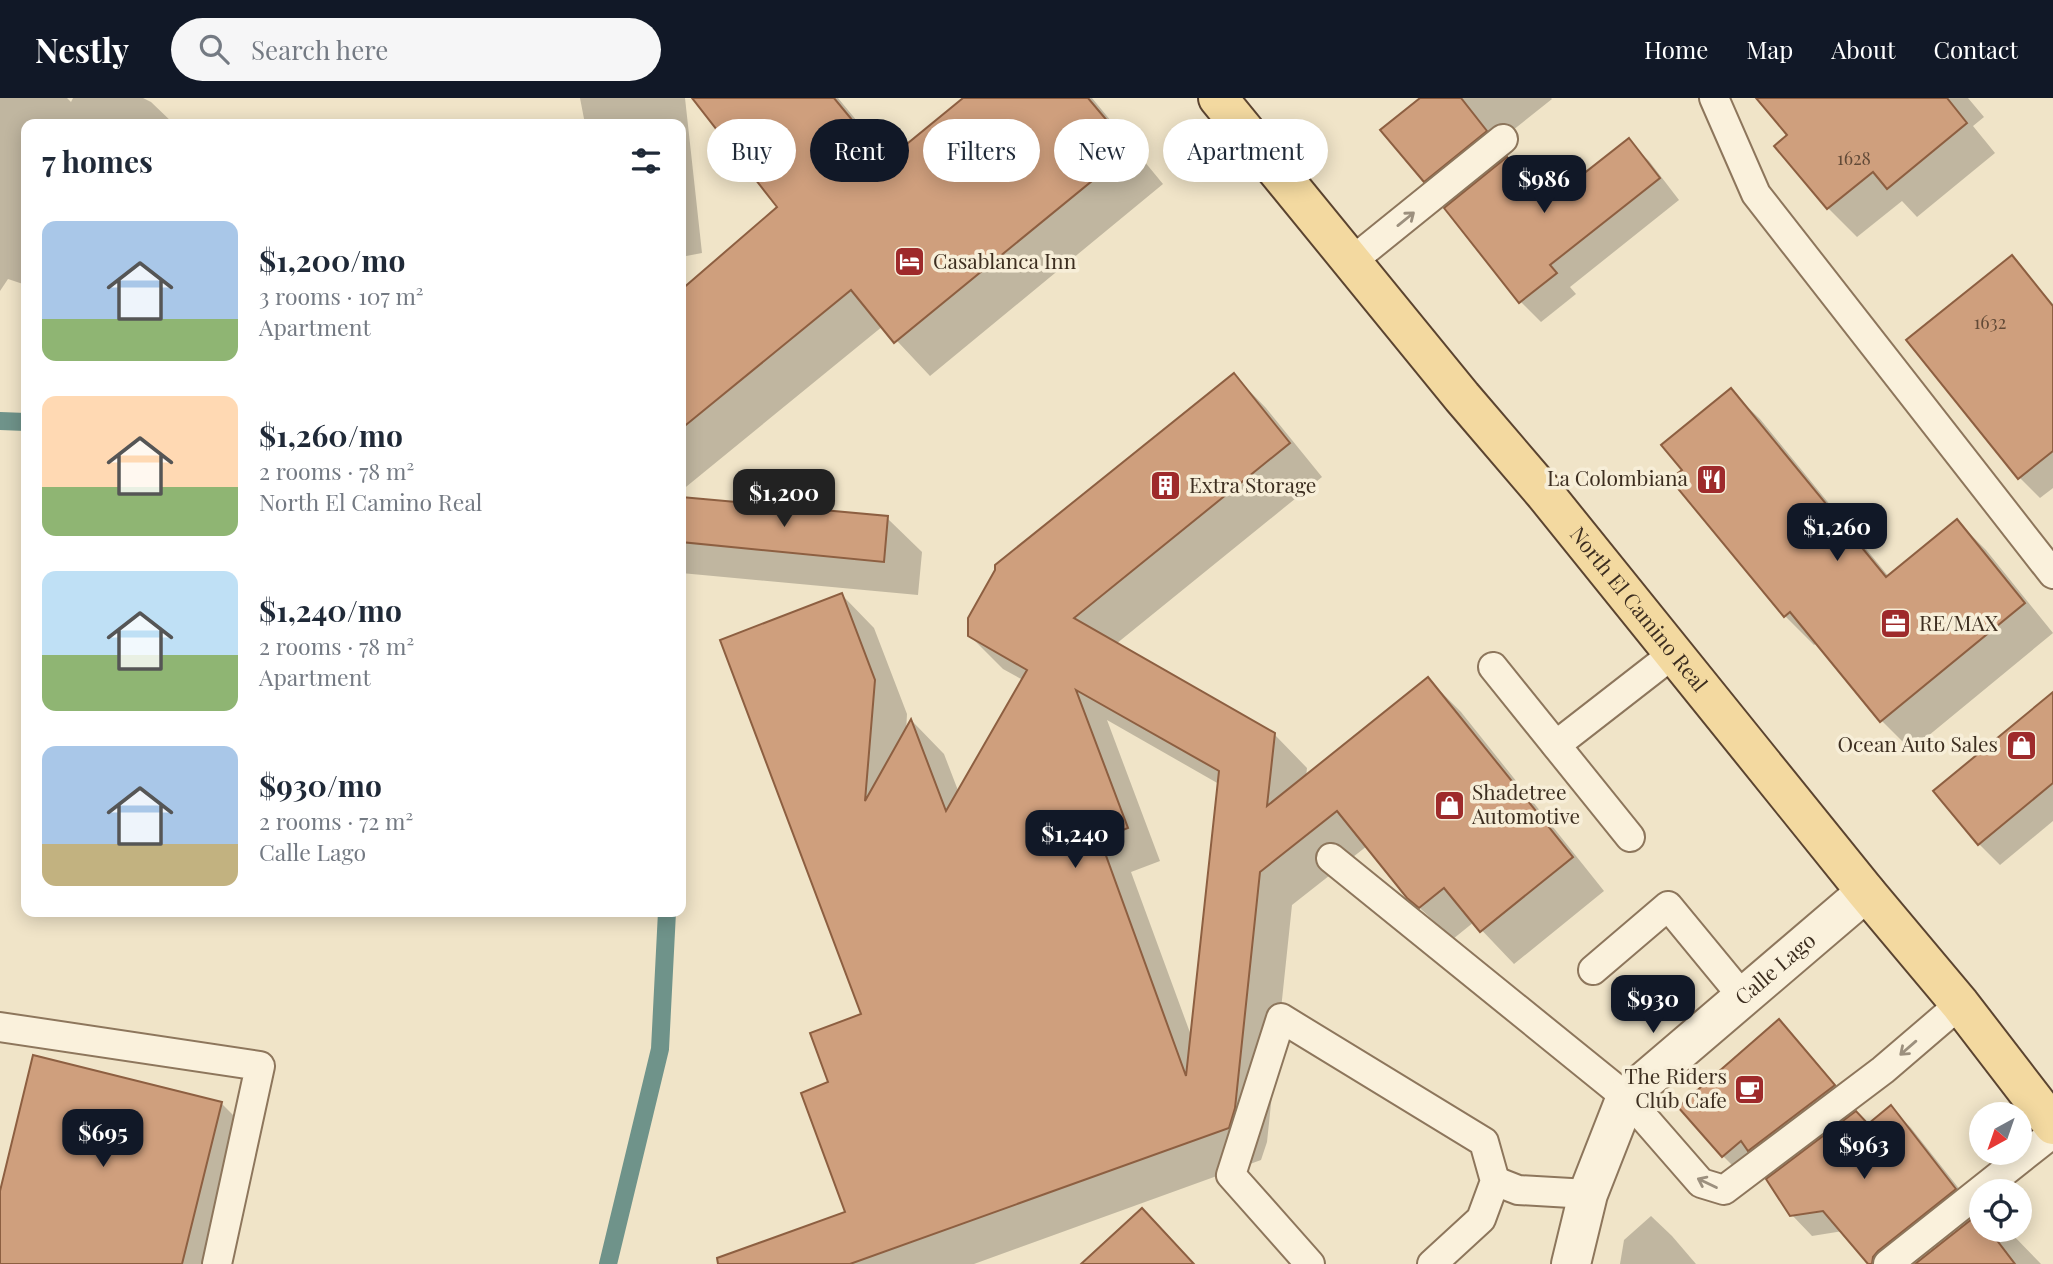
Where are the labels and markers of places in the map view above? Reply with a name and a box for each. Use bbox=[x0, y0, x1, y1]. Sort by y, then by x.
pin: $986 bbox=[1503, 156, 1585, 215]
hotel icon: Casablanca Inn bbox=[893, 245, 927, 279]
place label: Casablanca Inn bbox=[933, 246, 1077, 274]
restaurant icon: La Colombiana bbox=[1694, 462, 1728, 496]
place label: La Colombiana bbox=[1547, 463, 1689, 491]
building icon: Extra Storage bbox=[1149, 469, 1183, 503]
pin: $1,200 bbox=[727, 470, 841, 529]
place label: Extra Storage bbox=[1189, 470, 1317, 498]
pin: $1,260 bbox=[1780, 504, 1894, 563]
office icon: RE/MAX bbox=[1879, 607, 1913, 641]
place label: RE/MAX bbox=[1919, 608, 1999, 636]
shop icon: Ocean Auto Sales bbox=[2004, 728, 2038, 762]
place label: Ocean Auto Sales bbox=[1838, 729, 1998, 757]
place label: Shadetree Automotive bbox=[1471, 777, 1580, 829]
shop icon: Shadetree Automotive bbox=[1432, 788, 1466, 822]
pin: $1,240 bbox=[1018, 810, 1132, 870]
pin: $930 bbox=[1612, 976, 1694, 1035]
place label: The Riders Club Cafe bbox=[1625, 1061, 1727, 1113]
cafe icon: The Riders Club Cafe bbox=[1733, 1072, 1767, 1106]
pin: $695 bbox=[62, 1110, 144, 1169]
pin: $963 bbox=[1823, 1122, 1905, 1181]

